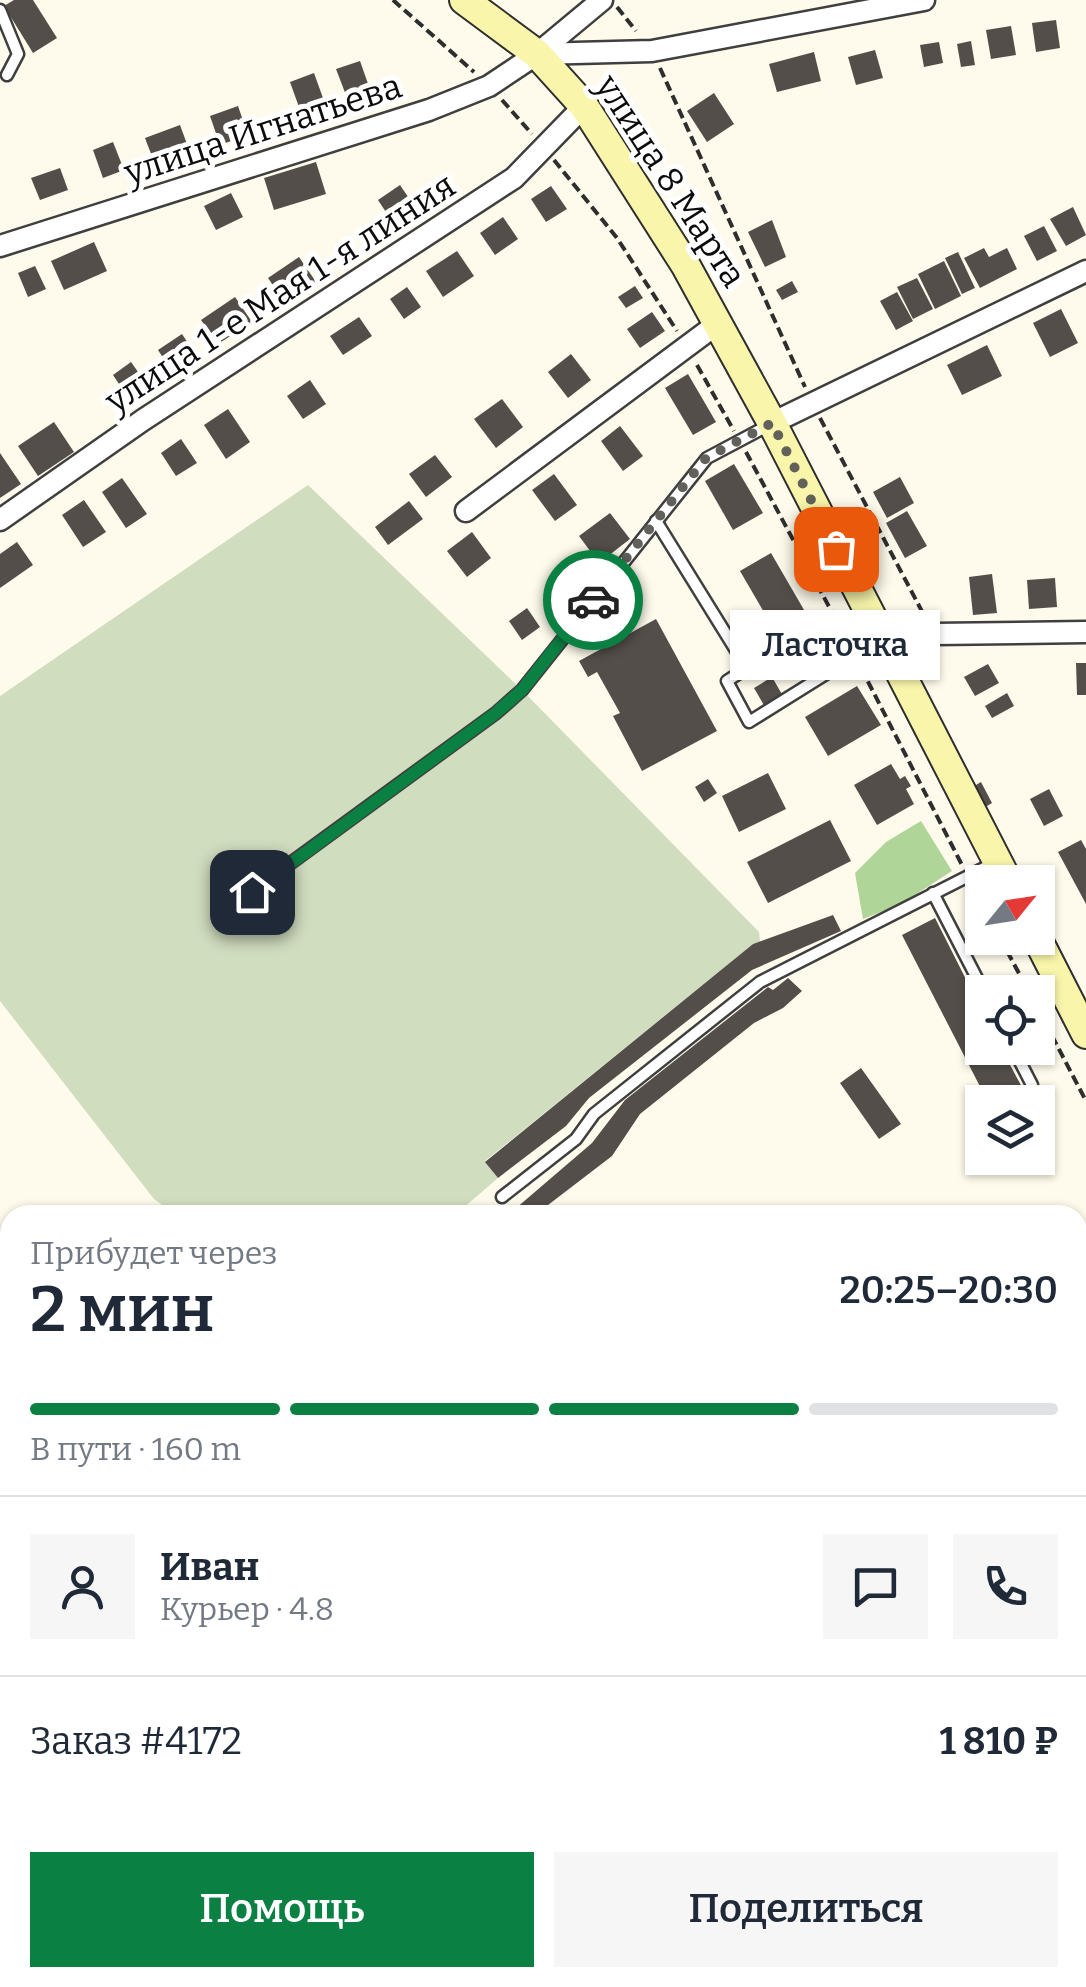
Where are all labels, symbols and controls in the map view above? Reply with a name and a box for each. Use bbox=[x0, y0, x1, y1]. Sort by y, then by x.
street label: улица Игнатьева bbox=[118, 64, 407, 194]
street label: улица 8 Марта bbox=[586, 66, 755, 295]
street label: улица 1-е Мая 1-я линия bbox=[96, 164, 463, 422]
pin bbox=[794, 507, 879, 592]
icon: bag bbox=[809, 522, 864, 577]
courier bbox=[543, 550, 643, 650]
icon: car bbox=[566, 573, 621, 628]
callout: Ласточка bbox=[731, 609, 941, 679]
text: Ласточка bbox=[762, 626, 908, 664]
pin bbox=[210, 850, 295, 935]
icon: home bbox=[225, 865, 280, 920]
north arrow bbox=[965, 865, 1055, 955]
map controls bbox=[965, 865, 1055, 1175]
button: locate bbox=[965, 975, 1055, 1065]
button: layers bbox=[965, 1085, 1055, 1175]
text: Прибудет через bbox=[30, 1234, 277, 1272]
text: 20:25–20:30 bbox=[840, 1267, 1058, 1313]
text: 2 мин bbox=[30, 1270, 214, 1348]
text: В пути · 160 m bbox=[30, 1430, 241, 1468]
button: person bbox=[30, 1534, 135, 1639]
button: chat bbox=[823, 1534, 928, 1639]
button: phone bbox=[953, 1534, 1058, 1639]
text: Иван bbox=[160, 1544, 259, 1590]
text: Курьер · 4.8 bbox=[160, 1590, 334, 1628]
text: Заказ #4172 bbox=[30, 1718, 242, 1764]
text: 1 810 ₽ bbox=[940, 1718, 1058, 1764]
button: Помощь bbox=[30, 1852, 534, 1967]
button: Поделиться bbox=[554, 1852, 1058, 1967]

